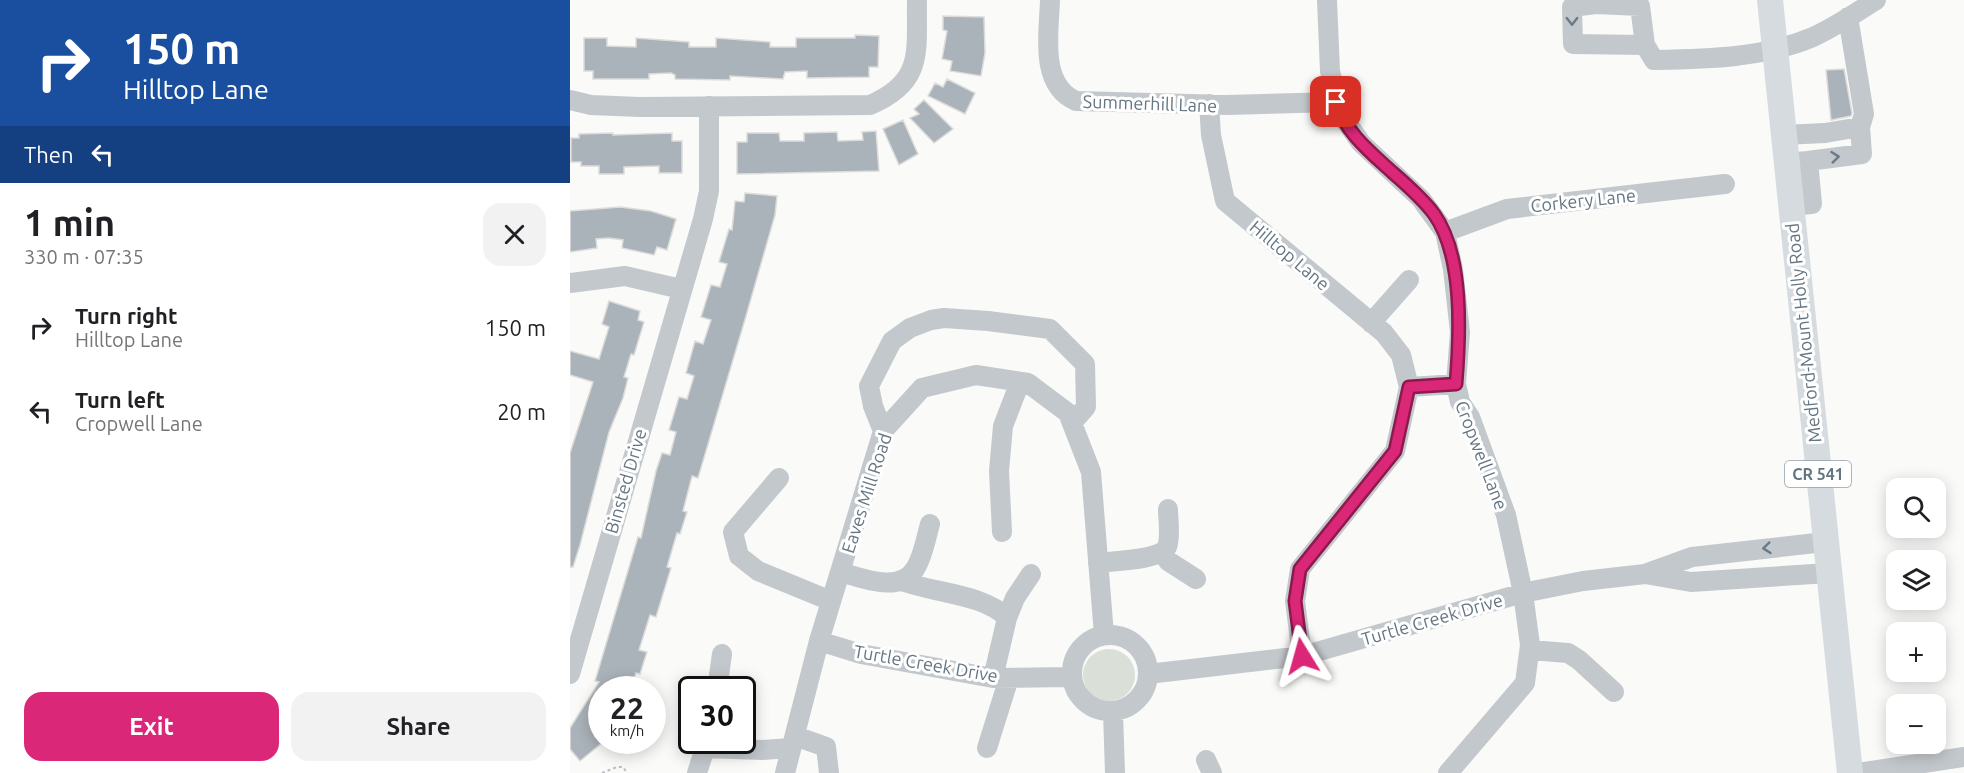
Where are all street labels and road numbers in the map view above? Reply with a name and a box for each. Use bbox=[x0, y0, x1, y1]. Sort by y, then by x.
street label: Summerhill Lane bbox=[1082, 91, 1218, 115]
street label: Corkery Lane bbox=[1529, 185, 1637, 215]
street label: Hilltop Lane bbox=[1246, 216, 1334, 294]
street label: Medford-Mount Holly Road bbox=[1782, 222, 1824, 444]
street label: Cropwell Lane bbox=[1452, 398, 1512, 512]
street label: Binsted Drive bbox=[600, 426, 650, 536]
street label: Eaves Mill Road bbox=[837, 430, 895, 556]
road number: CR 541 bbox=[1785, 461, 1851, 487]
street label: Turtle Creek Drive bbox=[1359, 589, 1505, 649]
street label: Turtle Creek Drive bbox=[852, 640, 1000, 686]

